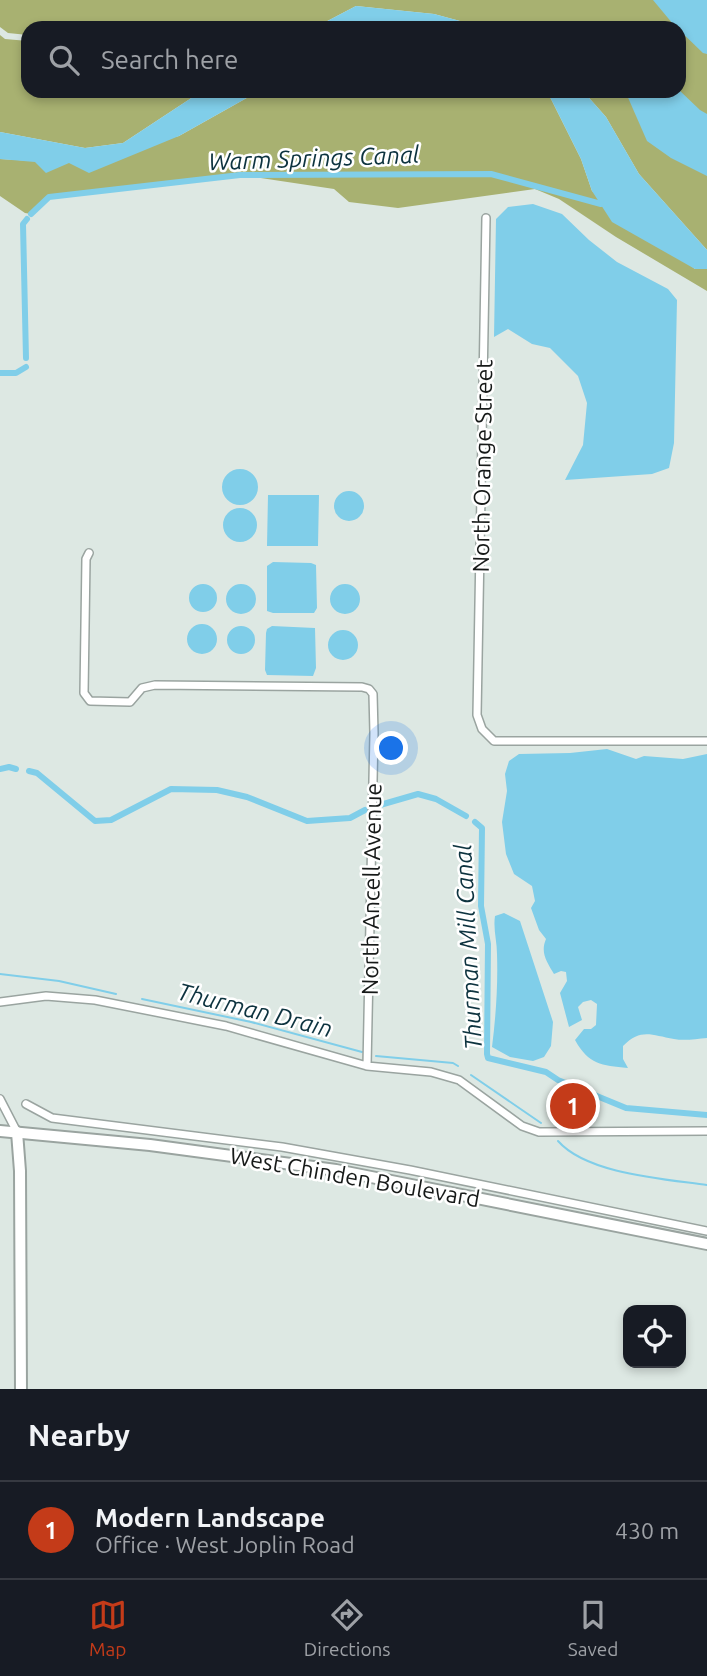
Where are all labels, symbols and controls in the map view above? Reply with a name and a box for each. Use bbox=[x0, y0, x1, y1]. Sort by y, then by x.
search box bbox=[21, 21, 686, 98]
icon: search bbox=[45, 41, 83, 79]
text: Search here bbox=[101, 45, 238, 74]
water label: Warm Springs Canal bbox=[208, 141, 420, 175]
street label: North Orange Street bbox=[468, 359, 496, 573]
your location bbox=[374, 731, 408, 765]
street label: North Ancell Avenue bbox=[357, 783, 385, 995]
water label: Thurman Mill Canal bbox=[449, 843, 487, 1051]
water label: Thurman Drain bbox=[175, 978, 335, 1042]
pin: 1 bbox=[550, 1080, 596, 1132]
street label: West Chinden Boulevard bbox=[228, 1143, 482, 1211]
map controls bbox=[623, 1305, 686, 1368]
button: locate bbox=[623, 1305, 686, 1368]
text: Nearby bbox=[28, 1418, 130, 1452]
text: Modern Landscape bbox=[95, 1503, 325, 1532]
text: 1 bbox=[45, 1518, 57, 1543]
text: 430 m bbox=[615, 1518, 679, 1543]
text: Office · West Joplin Road bbox=[95, 1532, 355, 1557]
tab: Map bbox=[89, 1596, 127, 1660]
tab: Directions bbox=[304, 1596, 391, 1660]
tab: Saved bbox=[568, 1596, 618, 1660]

